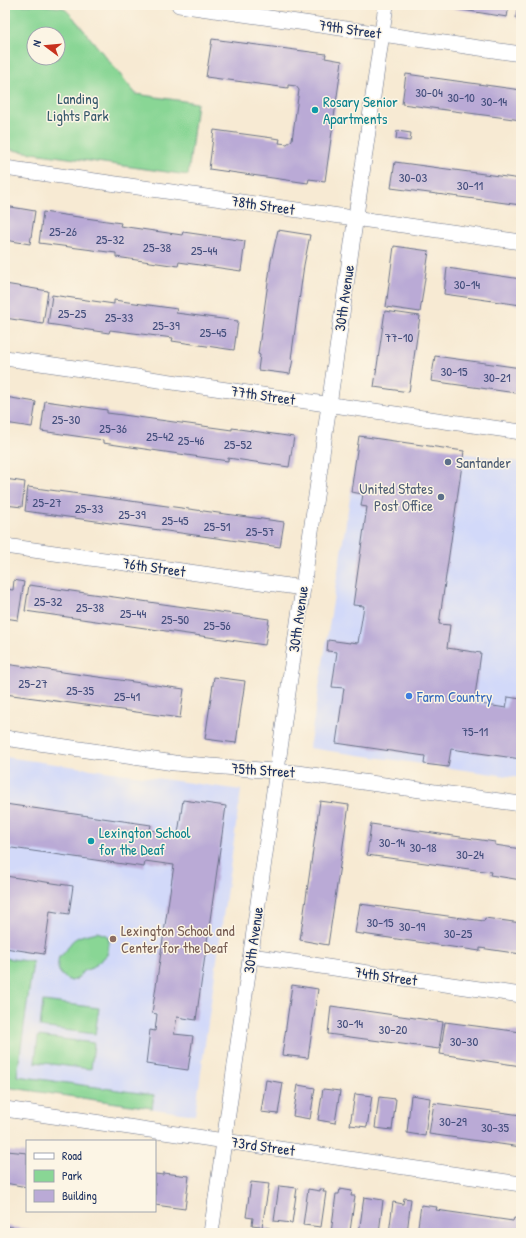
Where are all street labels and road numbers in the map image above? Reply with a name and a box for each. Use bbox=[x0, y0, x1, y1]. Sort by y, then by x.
street label: 79th Street bbox=[317, 14, 383, 44]
street label: 78th Street bbox=[230, 190, 297, 220]
street label: 30th Avenue bbox=[329, 264, 359, 332]
street label: 77th Street bbox=[230, 380, 297, 410]
street label: 76th Street bbox=[121, 552, 188, 582]
street label: 30th Avenue bbox=[283, 585, 313, 653]
street label: 75th Street bbox=[231, 757, 296, 783]
street label: 30th Avenue bbox=[238, 906, 268, 974]
street label: 74th Street bbox=[353, 961, 419, 991]
street label: 73rd Street bbox=[230, 1131, 297, 1161]

